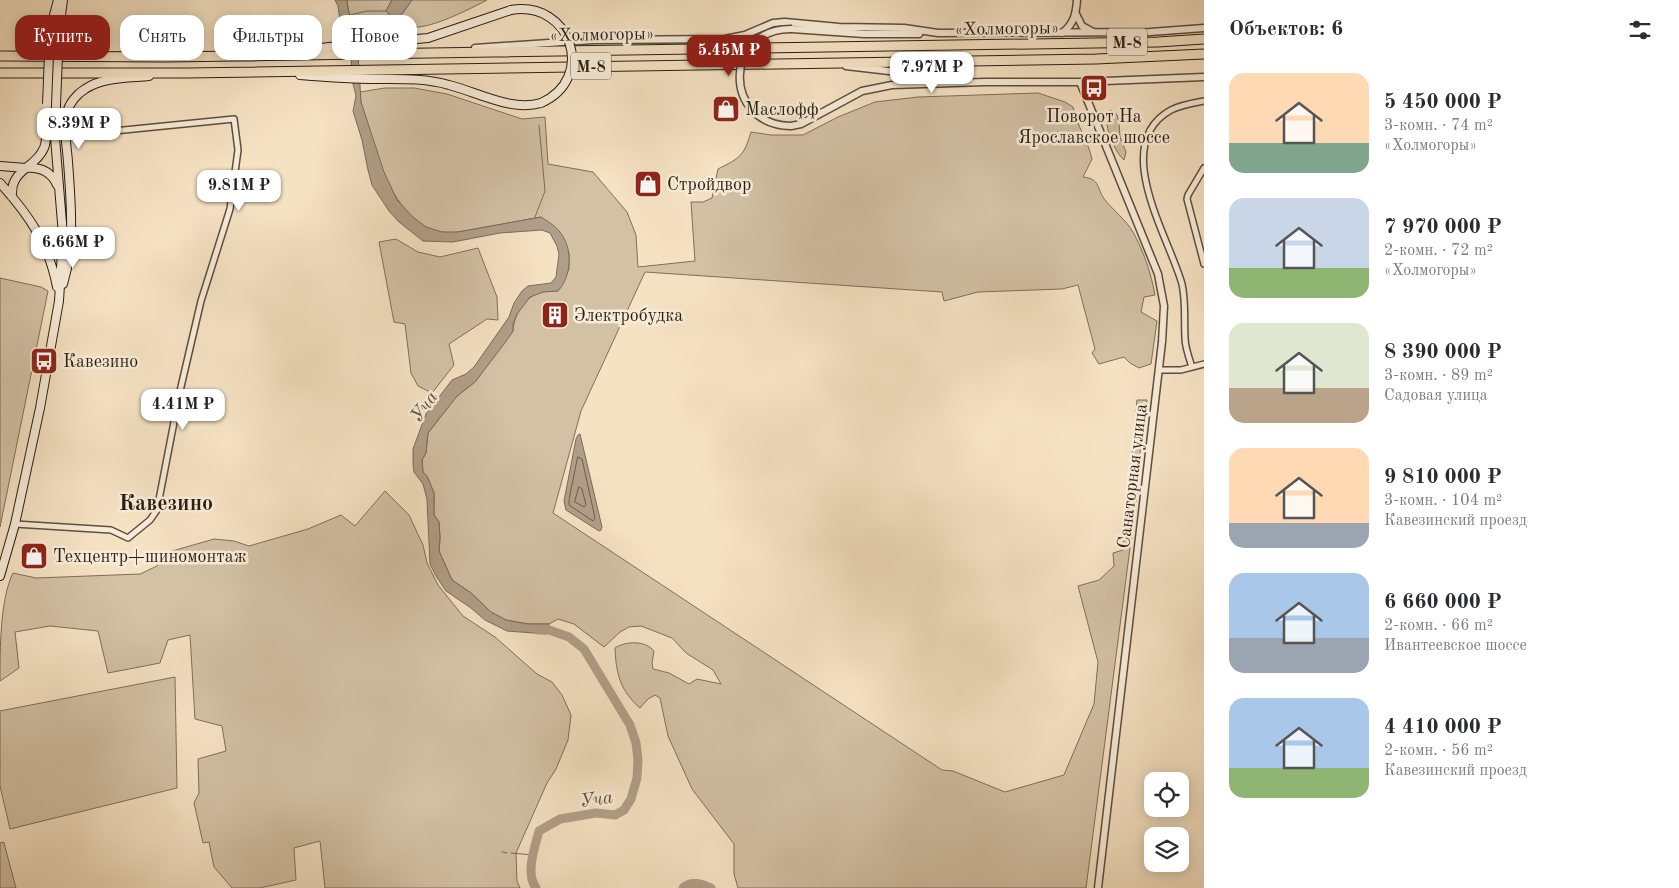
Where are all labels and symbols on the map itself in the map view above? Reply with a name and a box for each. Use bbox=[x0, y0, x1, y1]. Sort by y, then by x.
street label: «Холмогоры» bbox=[955, 19, 1059, 39]
street label: «Холмогоры» bbox=[550, 25, 654, 45]
road number: М-8 bbox=[1107, 28, 1147, 56]
pin: 5.45M ₽ bbox=[683, 34, 775, 77]
road number: М-8 bbox=[571, 52, 611, 80]
pin: 7.97M ₽ bbox=[886, 52, 978, 94]
bus stop icon: Поворот На Ярославское шоссе bbox=[1079, 73, 1109, 103]
shop icon: Маслофф bbox=[711, 94, 741, 124]
place label: Маслофф bbox=[745, 101, 819, 120]
pin: 8.39M ₽ bbox=[33, 108, 125, 150]
place label: Поворот На Ярославское шоссе bbox=[1018, 108, 1170, 147]
shop icon: Стройдвор bbox=[633, 169, 663, 199]
pin: 9.81M ₽ bbox=[193, 170, 285, 212]
place label: Стройдвор bbox=[667, 176, 751, 194]
pin: 6.66M ₽ bbox=[27, 226, 119, 269]
building icon: Электробудка bbox=[540, 300, 570, 330]
place label: Электробудка bbox=[574, 307, 683, 325]
bus stop icon: Кавезино bbox=[29, 346, 59, 376]
place label: Кавезино bbox=[63, 353, 138, 371]
pin: 4.41M ₽ bbox=[137, 388, 229, 431]
water label: Уча bbox=[407, 388, 443, 427]
street label: Санаторная улица bbox=[1115, 403, 1151, 550]
district label: Кавезино bbox=[119, 493, 213, 515]
shop icon: Техцентр+шиномонтаж bbox=[19, 541, 49, 571]
place label: Техцентр+шиномонтаж bbox=[53, 548, 247, 566]
water label: Уча bbox=[578, 789, 614, 812]

